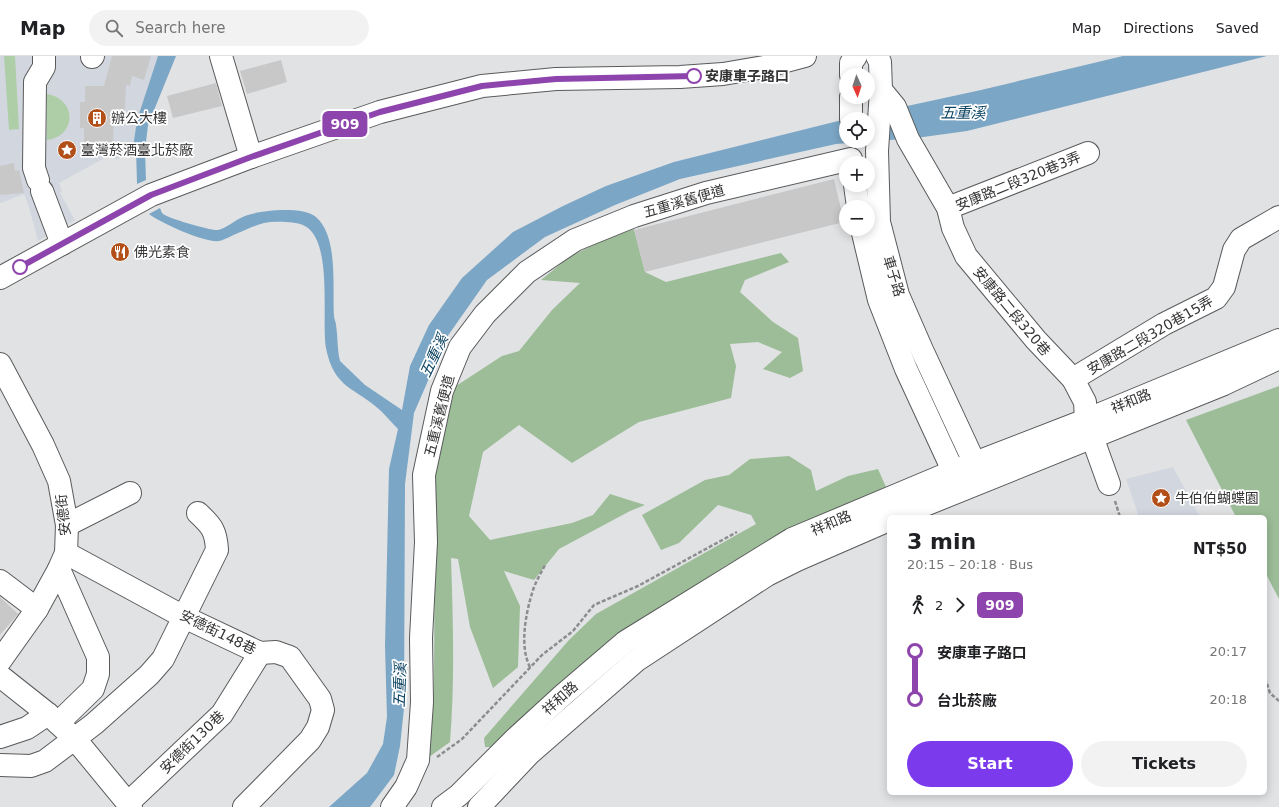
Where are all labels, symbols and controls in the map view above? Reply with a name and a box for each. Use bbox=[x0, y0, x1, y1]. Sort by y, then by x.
search box bbox=[89, 10, 369, 46]
text: Map bbox=[20, 17, 65, 39]
icon: search bbox=[103, 17, 125, 39]
text: Search here bbox=[135, 19, 225, 37]
text: Map bbox=[1072, 20, 1101, 36]
text: Directions bbox=[1123, 20, 1194, 36]
text: Saved bbox=[1216, 20, 1259, 36]
marker: 安康車子路口 bbox=[686, 68, 702, 84]
place label: 安康車子路口 bbox=[705, 68, 789, 84]
north arrow bbox=[839, 68, 875, 104]
map controls bbox=[839, 68, 875, 236]
water label: 五重溪 bbox=[940, 104, 987, 122]
building icon: 辦公大樓 bbox=[86, 107, 108, 129]
place label: 辦公大樓 bbox=[111, 110, 167, 126]
line badge: 909 bbox=[322, 111, 368, 137]
button: locate bbox=[839, 112, 875, 148]
text: 909 bbox=[330, 116, 360, 132]
place icon: 臺灣菸酒臺北菸廠 bbox=[56, 139, 78, 161]
place label: 臺灣菸酒臺北菸廠 bbox=[81, 142, 193, 158]
street label: 安康路二段320巷3弄 bbox=[953, 149, 1083, 213]
button: + bbox=[839, 156, 875, 192]
street label: 五重溪舊便道 bbox=[641, 182, 727, 220]
button: − bbox=[839, 200, 875, 236]
restaurant icon: 佛光素食 bbox=[109, 241, 131, 263]
place label: 佛光素食 bbox=[134, 244, 190, 260]
street label: 車子路 bbox=[880, 254, 908, 298]
unlabelled marker bbox=[12, 259, 28, 275]
street label: 安康路二段320巷 bbox=[970, 263, 1054, 359]
street label: 安康路二段320巷15弄 bbox=[1084, 292, 1216, 378]
water label: 五重溪 bbox=[416, 330, 453, 380]
street label: 五重溪舊便道 bbox=[421, 373, 457, 459]
street label: 祥和路 bbox=[1109, 386, 1153, 416]
place icon: 牛伯伯蝴蝶園 bbox=[1150, 487, 1172, 509]
place label: 牛伯伯蝴蝶園 bbox=[1175, 490, 1259, 506]
street label: 安德街 bbox=[53, 493, 73, 537]
street label: 祥和路 bbox=[809, 507, 853, 539]
text: 3 min bbox=[907, 529, 976, 554]
text: NT$50 bbox=[1193, 540, 1247, 558]
text: 20:15 – 20:18 · Bus bbox=[907, 557, 1033, 572]
icon: walk bbox=[907, 594, 929, 616]
icon: forward bbox=[949, 594, 971, 616]
text: 909 bbox=[985, 597, 1015, 613]
text: 2 bbox=[935, 598, 943, 613]
street label: 安德街148巷 bbox=[177, 607, 259, 657]
text: 安康車子路口 bbox=[937, 644, 1027, 662]
text: 20:17 bbox=[1210, 644, 1247, 659]
water label: 五重溪 bbox=[390, 660, 410, 708]
street label: 祥和路 bbox=[539, 678, 581, 718]
text: 台北菸廠 bbox=[937, 692, 997, 710]
text: 20:18 bbox=[1210, 692, 1247, 707]
street label: 安德街130巷 bbox=[157, 708, 227, 776]
button: Start bbox=[907, 741, 1073, 787]
button: Tickets bbox=[1081, 741, 1247, 787]

